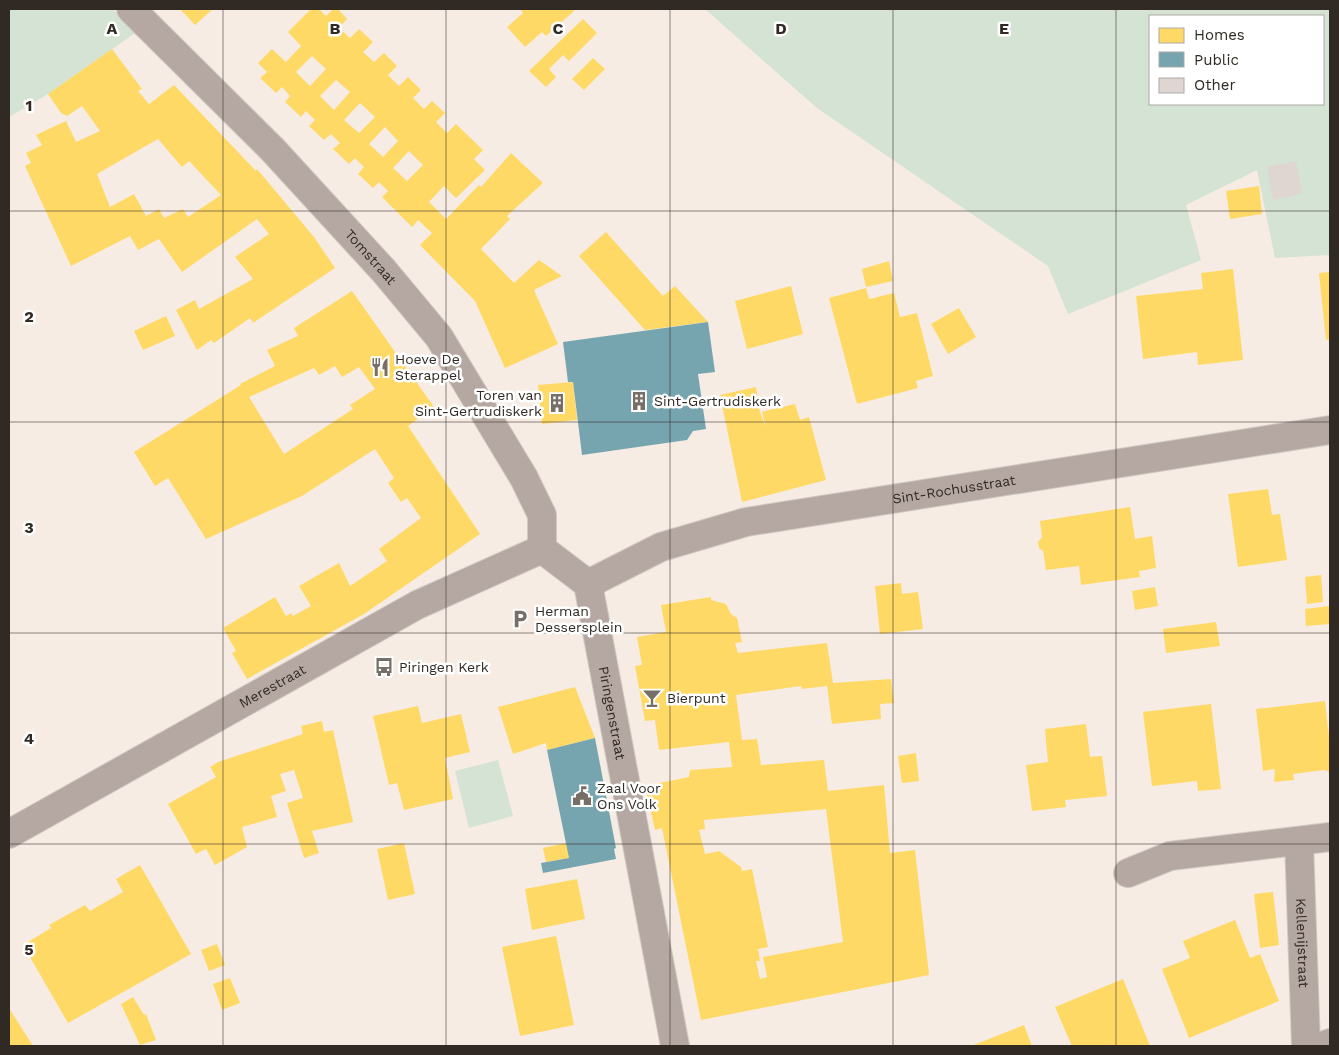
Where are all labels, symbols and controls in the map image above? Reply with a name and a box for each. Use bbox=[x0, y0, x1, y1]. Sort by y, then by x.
legend bbox=[1149, 15, 1324, 105]
text: A bbox=[107, 19, 118, 38]
text: B bbox=[330, 19, 341, 38]
text: C bbox=[553, 19, 564, 38]
text: D bbox=[775, 19, 787, 38]
text: E bbox=[999, 19, 1009, 38]
text: Homes bbox=[1194, 26, 1245, 44]
text: Public bbox=[1194, 51, 1239, 69]
text: Other bbox=[1194, 76, 1236, 94]
text: 1 bbox=[26, 96, 32, 115]
street label: Tomstraat bbox=[342, 226, 400, 288]
text: 2 bbox=[24, 307, 34, 326]
place label: Hoeve De Sterappel bbox=[395, 351, 462, 383]
restaurant icon: Hoeve De Sterappel bbox=[369, 356, 391, 378]
place label: Toren van Sint-Gertrudiskerk bbox=[415, 387, 542, 419]
building icon: Sint-Gertrudiskerk bbox=[628, 390, 650, 412]
building icon: Toren van Sint-Gertrudiskerk bbox=[546, 392, 568, 414]
place label: Sint-Gertrudiskerk bbox=[654, 393, 781, 409]
street label: Sint-Rochusstraat bbox=[891, 472, 1017, 507]
text: 3 bbox=[24, 518, 34, 537]
place label: Herman Dessersplein bbox=[535, 603, 622, 635]
parking icon: Herman Dessersplein bbox=[509, 608, 531, 630]
bus stop icon: Piringen Kerk bbox=[373, 656, 395, 678]
place label: Piringen Kerk bbox=[399, 659, 489, 675]
street label: Merestraat bbox=[236, 661, 309, 711]
street label: Piringenstraat bbox=[596, 665, 629, 761]
bar icon: Bierpunt bbox=[641, 687, 663, 709]
place label: Bierpunt bbox=[667, 690, 726, 706]
text: 4 bbox=[24, 729, 34, 748]
place label: Zaal Voor Ons Volk bbox=[597, 780, 661, 812]
public building icon: Zaal Voor Ons Volk bbox=[571, 785, 593, 807]
street label: Kellenijstraat bbox=[1293, 898, 1312, 988]
text: 5 bbox=[24, 940, 34, 959]

